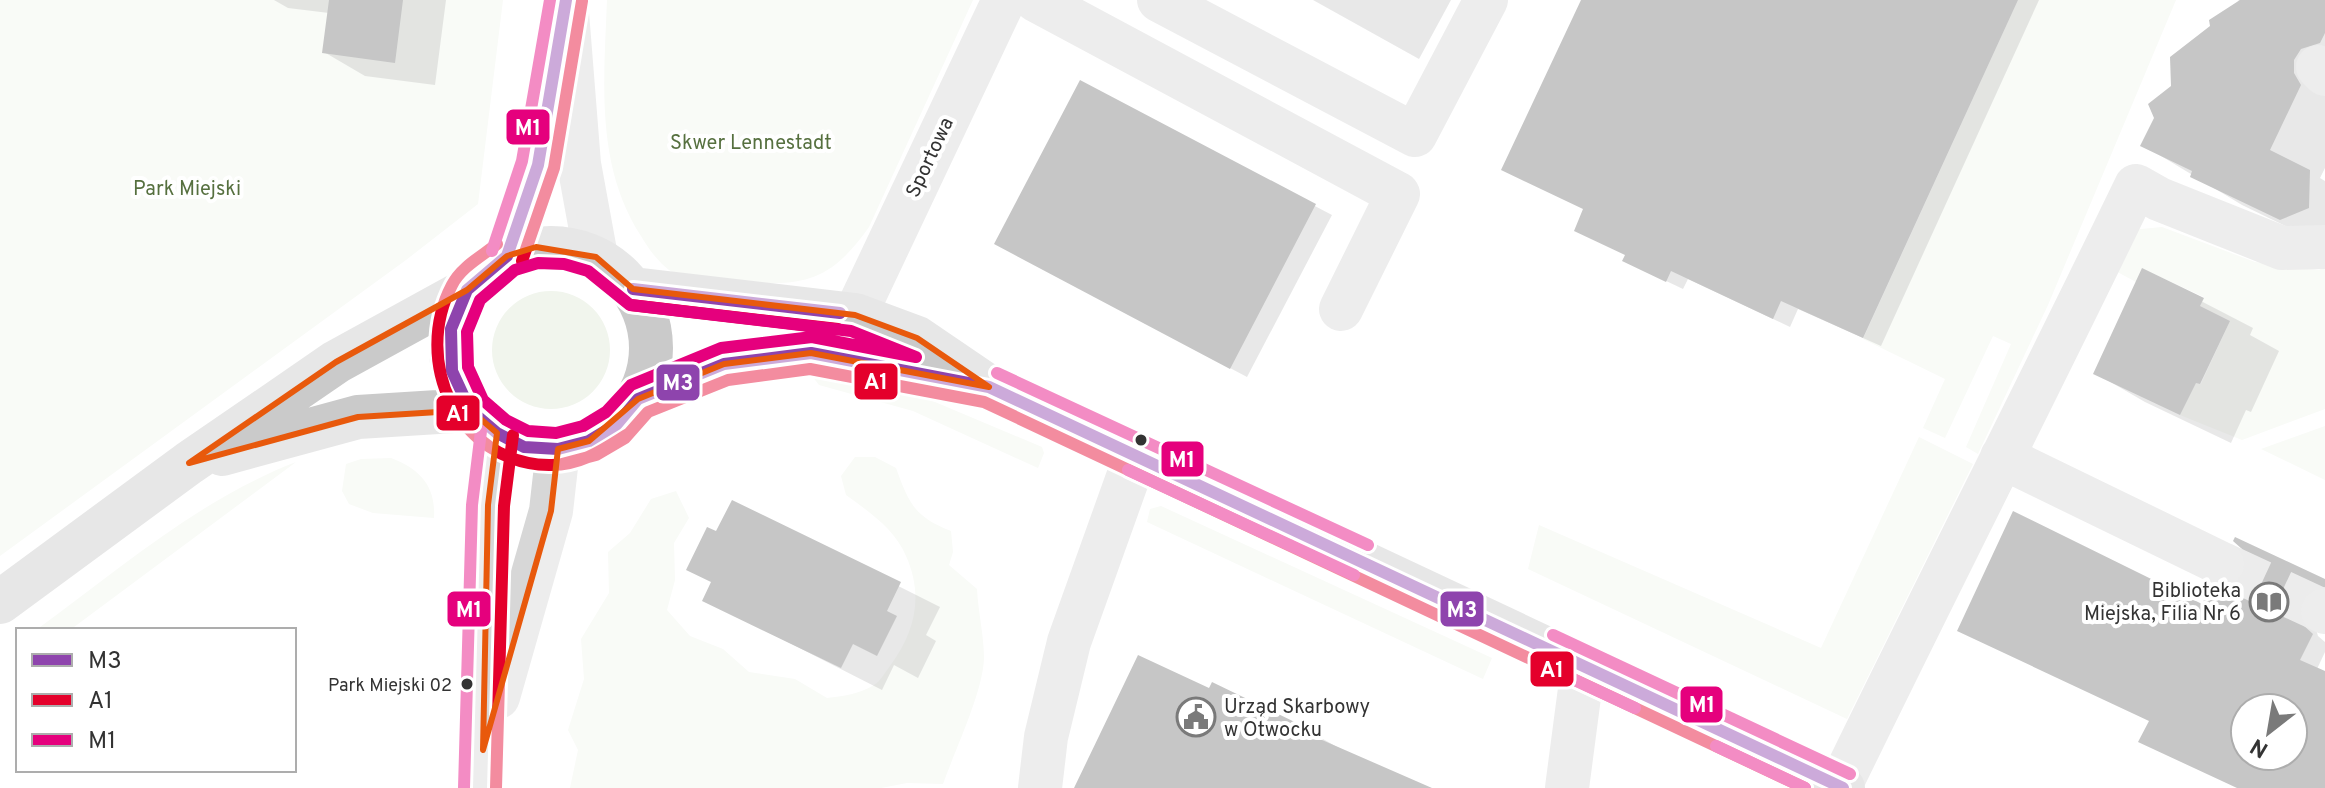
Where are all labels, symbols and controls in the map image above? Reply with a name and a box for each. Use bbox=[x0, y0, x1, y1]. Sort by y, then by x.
line badge: M1 bbox=[505, 108, 551, 146]
street label: Sportowa bbox=[901, 114, 961, 202]
text: M1 bbox=[515, 116, 541, 143]
park label: Skwer Lennestadt bbox=[670, 131, 832, 157]
park label: Park Miejski bbox=[133, 177, 241, 203]
line badge: A1 bbox=[853, 362, 899, 401]
line badge: M3 bbox=[655, 363, 701, 402]
text: A1 bbox=[864, 370, 888, 397]
text: M3 bbox=[663, 371, 694, 398]
line badge: A1 bbox=[435, 394, 481, 432]
text: A1 bbox=[446, 402, 470, 429]
unlabelled marker bbox=[1133, 432, 1149, 448]
line badge: M1 bbox=[1160, 440, 1205, 478]
text: M1 bbox=[1169, 448, 1195, 475]
place label: Biblioteka Miejska, Filia Nr 6 bbox=[2084, 579, 2241, 628]
library icon: Biblioteka Miejska, Filia Nr 6 bbox=[2248, 581, 2290, 623]
line badge: M1 bbox=[446, 590, 492, 628]
line badge: M3 bbox=[1439, 590, 1485, 628]
text: M1 bbox=[456, 598, 482, 625]
text: M3 bbox=[1447, 598, 1478, 625]
legend bbox=[16, 628, 296, 772]
text: M3 bbox=[88, 647, 122, 677]
line badge: A1 bbox=[1529, 650, 1575, 688]
text: A1 bbox=[1540, 658, 1564, 685]
place label: Park Miejski 02 bbox=[328, 675, 452, 698]
marker: Park Miejski 02 bbox=[459, 676, 475, 692]
line badge: M1 bbox=[1679, 685, 1724, 724]
text: A1 bbox=[88, 687, 113, 717]
north arrow bbox=[2229, 692, 2309, 772]
text: M1 bbox=[1689, 693, 1715, 720]
place label: Urząd Skarbowy w Otwocku bbox=[1224, 695, 1370, 744]
public building icon: Urząd Skarbowy w Otwocku bbox=[1175, 696, 1217, 738]
text: M1 bbox=[88, 727, 116, 757]
text: N bbox=[2246, 731, 2274, 763]

